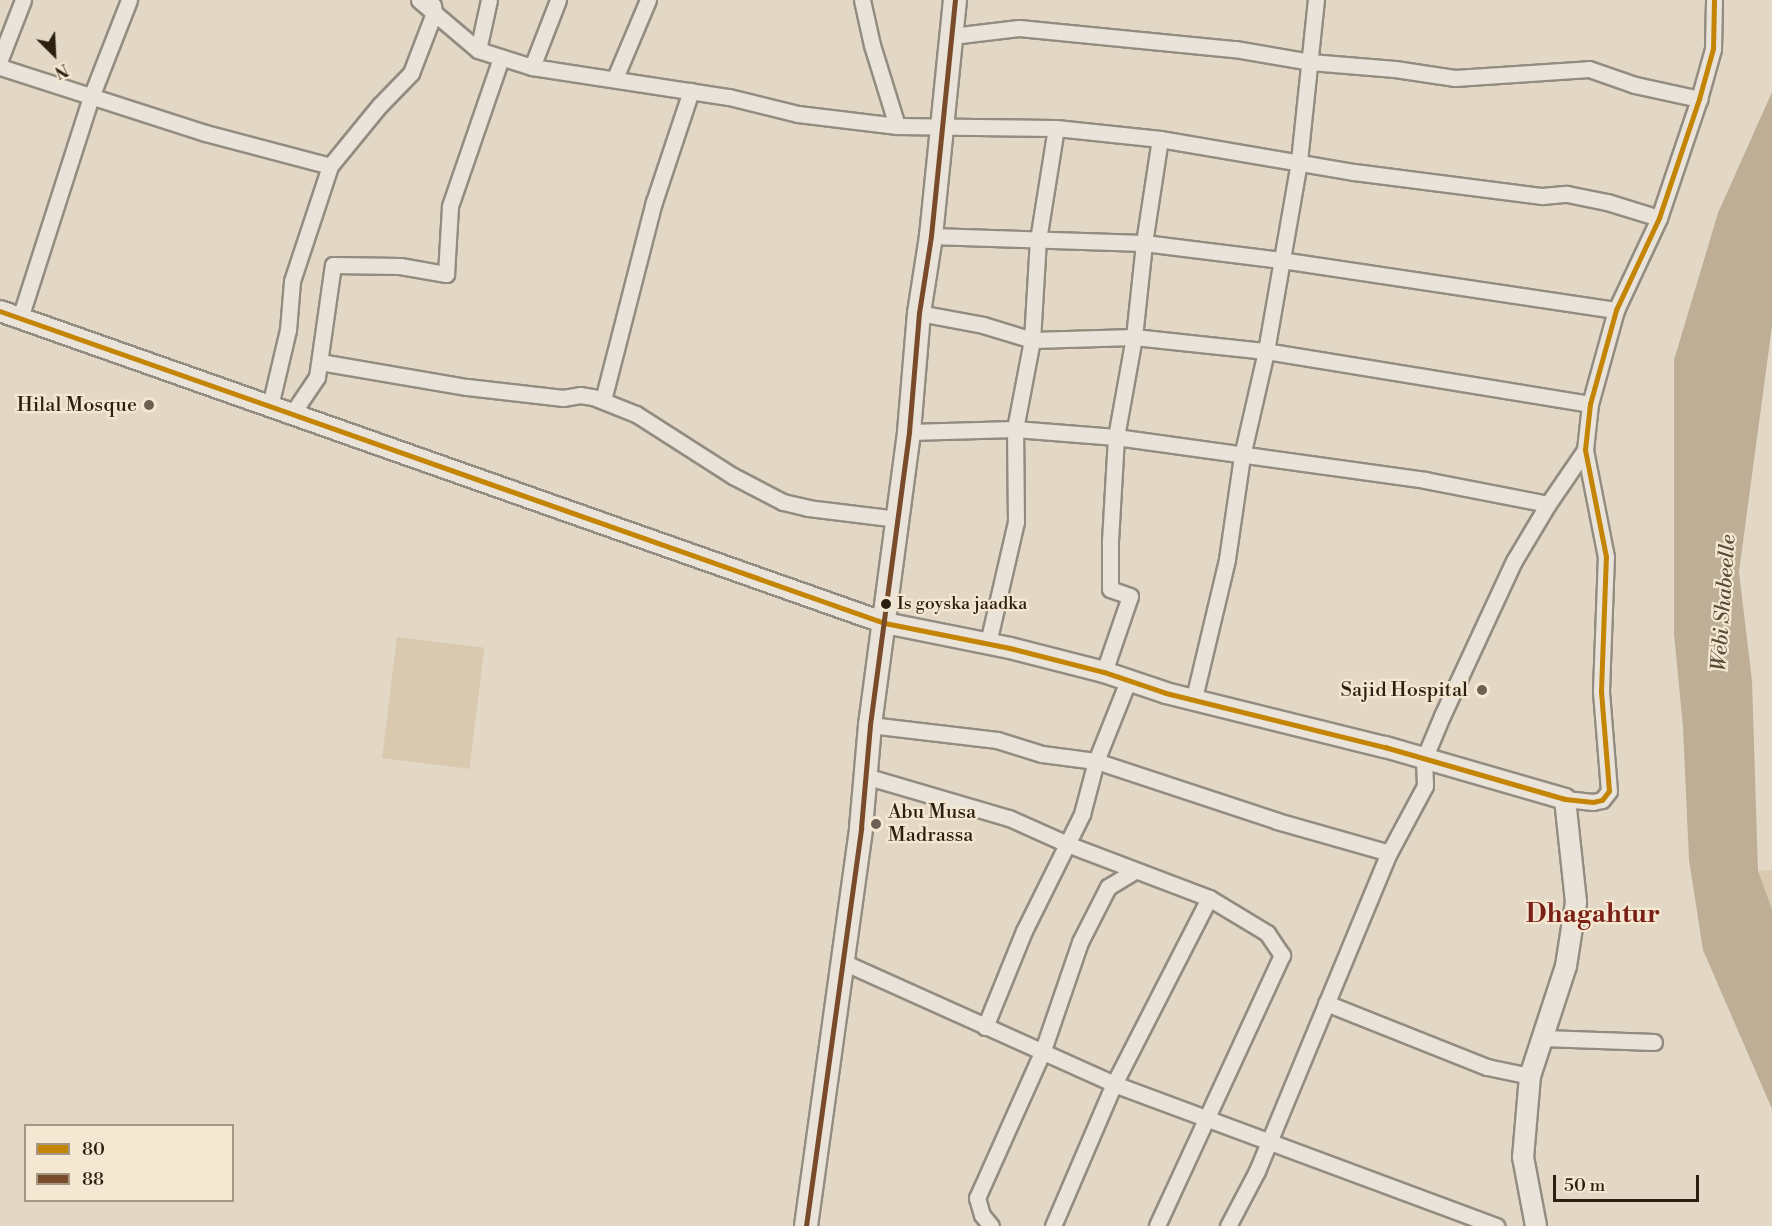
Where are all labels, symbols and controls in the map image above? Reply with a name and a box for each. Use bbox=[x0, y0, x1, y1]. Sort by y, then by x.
north arrow bbox=[24, 24, 84, 84]
text: N bbox=[51, 59, 71, 82]
place label: Hilal Mosque bbox=[17, 393, 137, 417]
marker: Hilal Mosque bbox=[142, 398, 156, 412]
water label: Webi Shabeelle bbox=[1707, 534, 1741, 672]
place label: Is goyska jaadka bbox=[897, 593, 1027, 615]
marker: Is goyska jaadka bbox=[880, 598, 892, 610]
place label: Sajid Hospital bbox=[1341, 678, 1468, 702]
marker: Sajid Hospital bbox=[1473, 681, 1491, 699]
place label: Abu Musa Madrassa bbox=[888, 801, 976, 848]
marker: Abu Musa Madrassa bbox=[869, 817, 883, 831]
district label: Dhagahtur bbox=[1526, 899, 1660, 931]
legend bbox=[24, 1124, 234, 1202]
text: 80 bbox=[82, 1138, 105, 1161]
scale bar bbox=[1556, 1163, 1702, 1201]
text: 88 bbox=[82, 1168, 104, 1191]
text: 50 m bbox=[1564, 1174, 1605, 1197]

